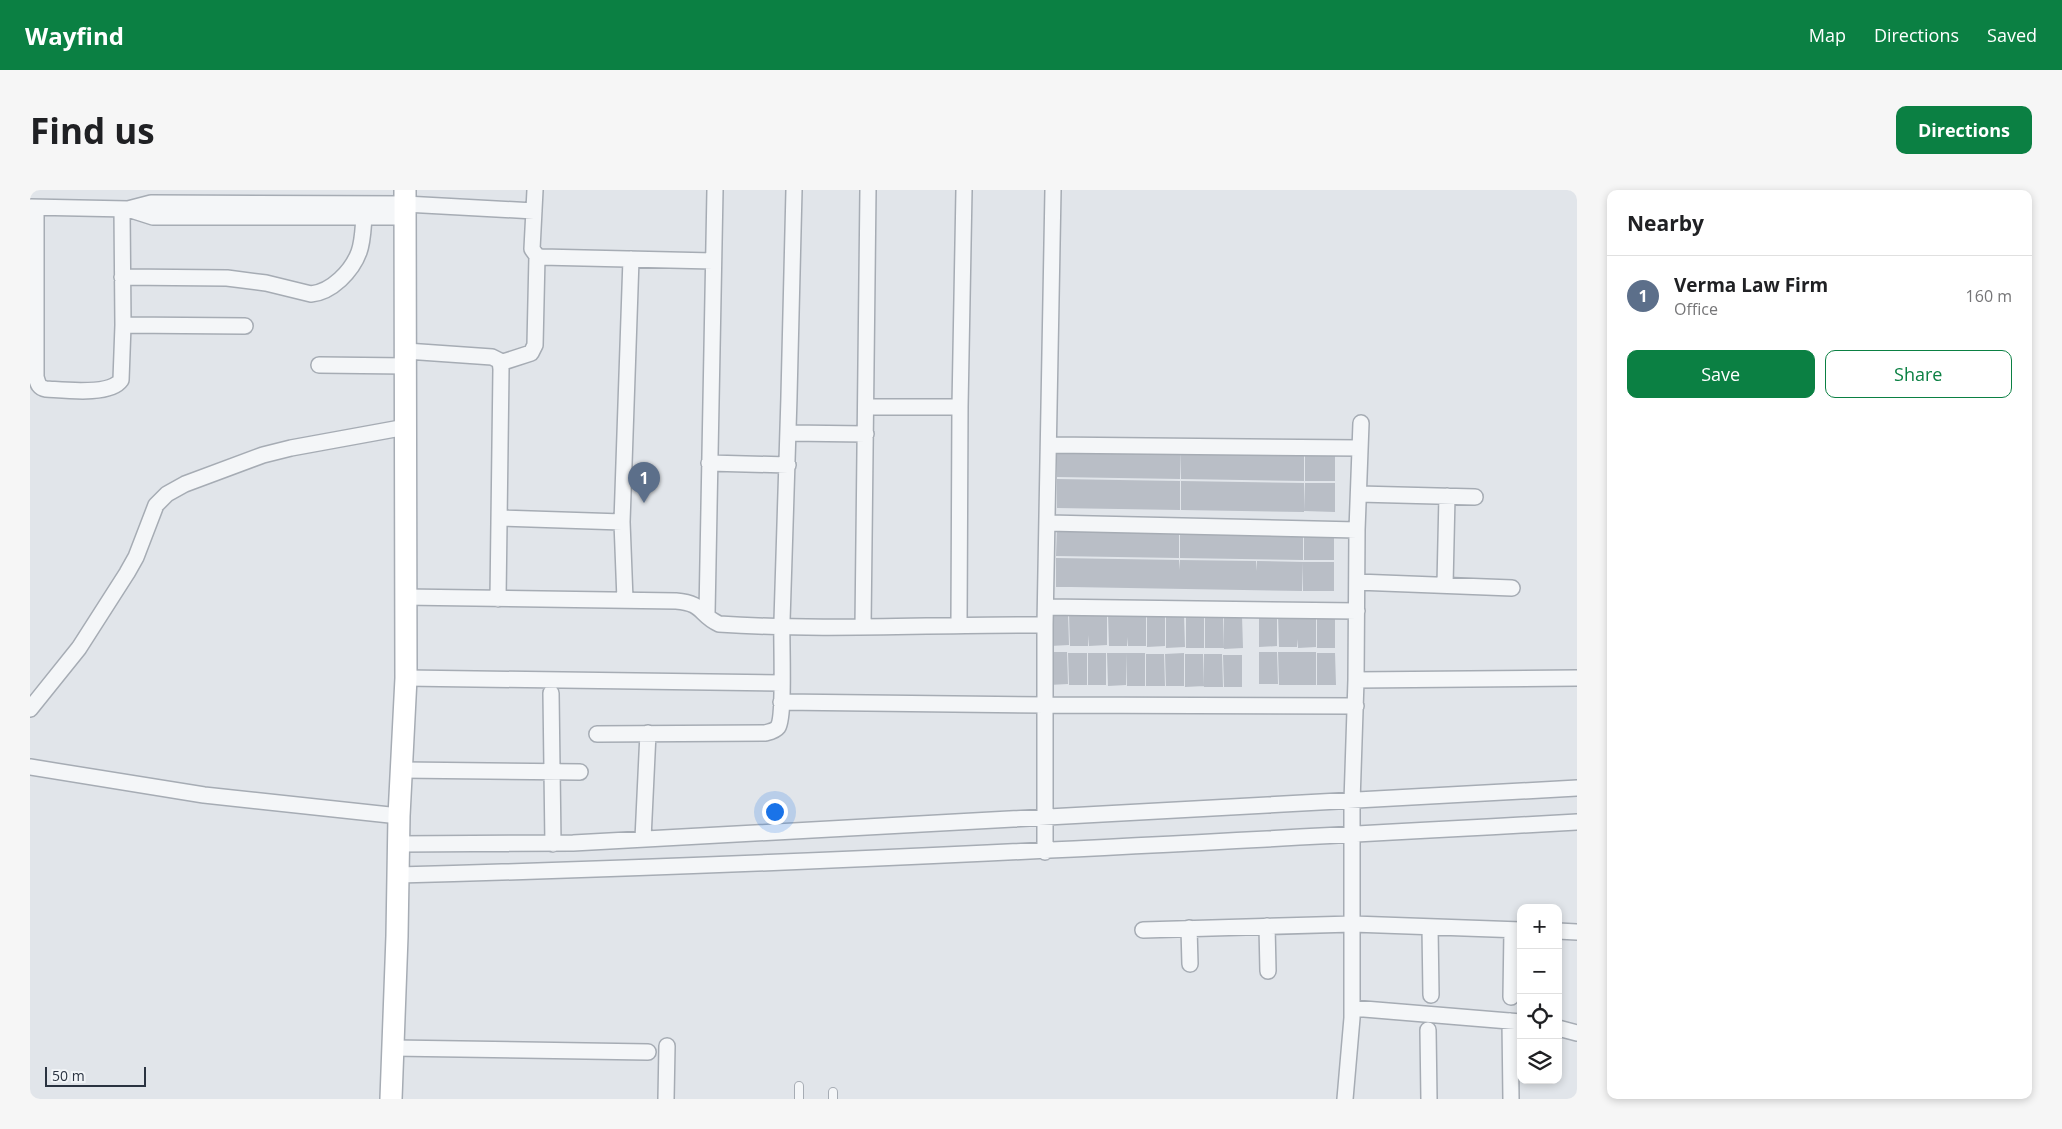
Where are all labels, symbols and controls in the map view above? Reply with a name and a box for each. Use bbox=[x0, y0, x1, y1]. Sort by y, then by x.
text: Wayfind bbox=[25, 19, 124, 52]
text: Map bbox=[1809, 23, 1846, 47]
text: Directions bbox=[1874, 23, 1959, 47]
text: Saved bbox=[1987, 23, 2037, 47]
button: Directions bbox=[1896, 106, 2032, 154]
text: Find us bbox=[30, 107, 155, 154]
text: Nearby bbox=[1627, 209, 1704, 237]
text: Verma Law Firm bbox=[1674, 272, 1828, 298]
text: 1 bbox=[1638, 285, 1648, 307]
text: 160 m bbox=[1966, 285, 2012, 307]
text: Office bbox=[1674, 298, 1718, 320]
button: Save bbox=[1627, 350, 1815, 398]
button: Share bbox=[1825, 350, 2012, 398]
pin: 1 bbox=[628, 462, 660, 503]
your location bbox=[762, 799, 788, 825]
map controls bbox=[1517, 904, 1562, 1084]
button: + bbox=[1517, 904, 1562, 949]
button: − bbox=[1517, 949, 1562, 994]
button: locate bbox=[1517, 994, 1562, 1039]
button: layers bbox=[1517, 1039, 1562, 1084]
scale bar bbox=[45, 1064, 146, 1087]
text: 50 m bbox=[52, 1066, 85, 1085]

